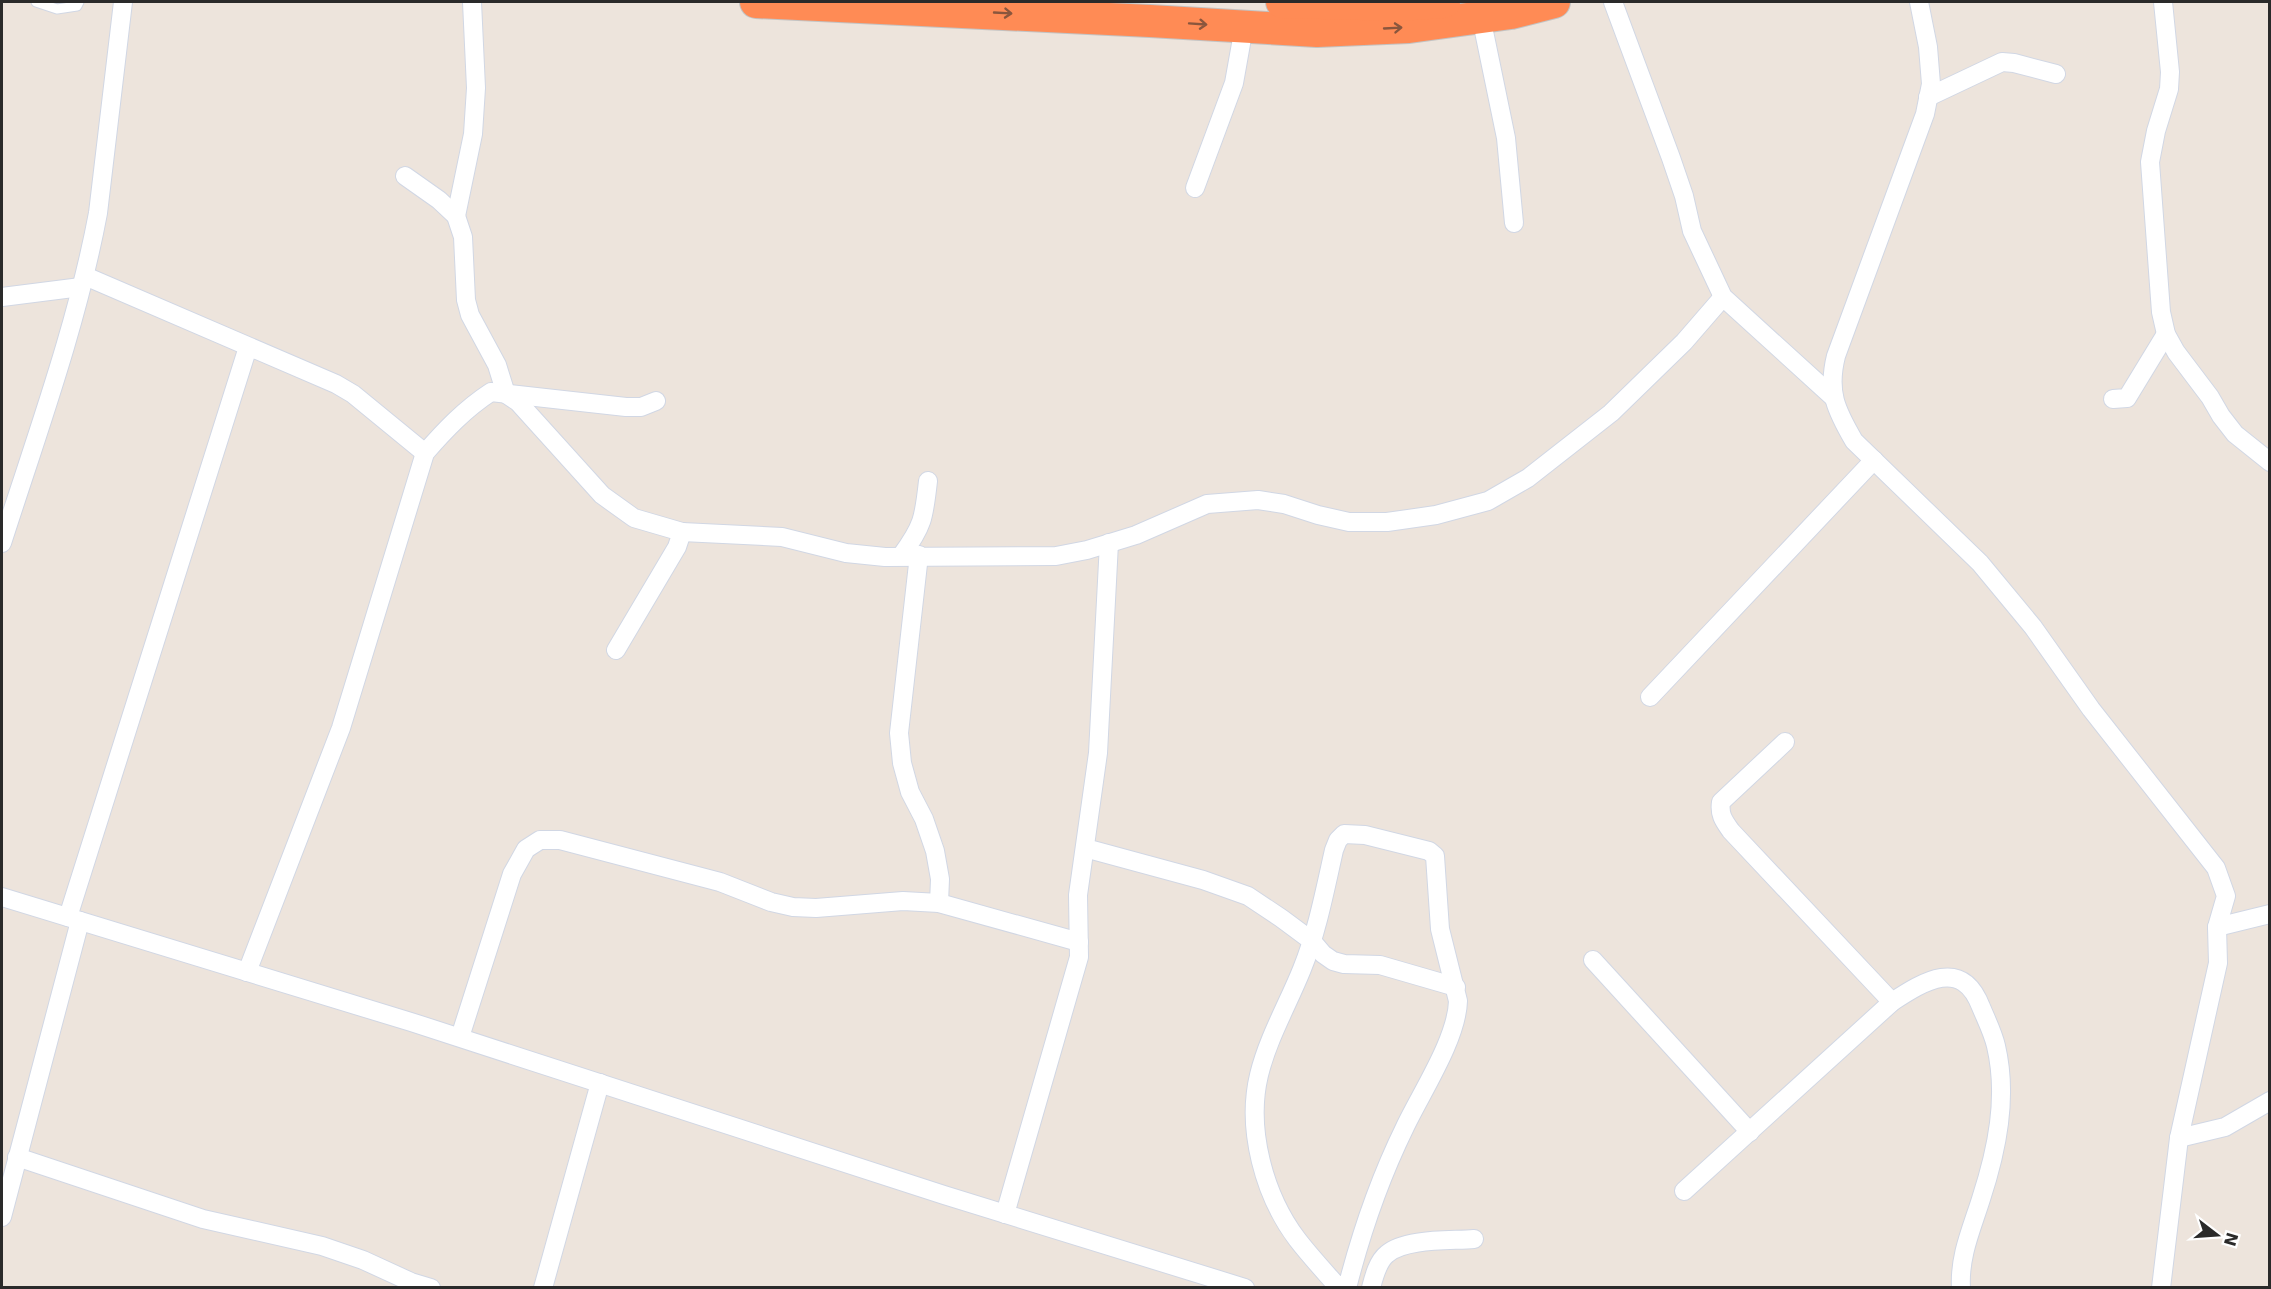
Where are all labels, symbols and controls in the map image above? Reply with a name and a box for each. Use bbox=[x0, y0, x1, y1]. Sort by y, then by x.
one-way arrow bbox=[993, 8, 1013, 19]
one-way arrow bbox=[1187, 18, 1207, 29]
one-way arrow bbox=[1382, 22, 1402, 33]
north arrow bbox=[2187, 1205, 2247, 1265]
text: N bbox=[2220, 1230, 2242, 1248]

